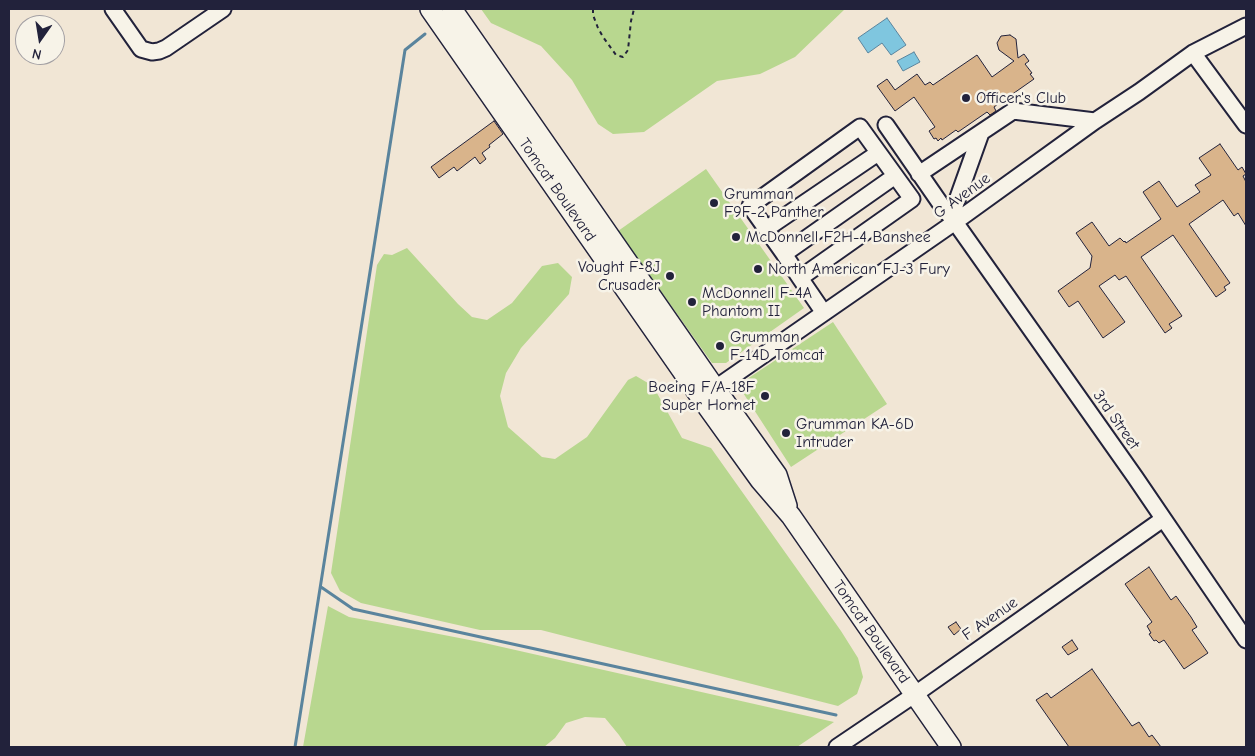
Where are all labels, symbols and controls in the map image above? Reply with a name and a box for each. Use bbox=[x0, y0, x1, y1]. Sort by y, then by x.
north arrow bbox=[15, 15, 65, 65]
text: N bbox=[30, 45, 43, 63]
place label: Officer's Club bbox=[976, 88, 1066, 108]
marker: Officer's Club bbox=[960, 92, 972, 104]
street label: Tomcat Boulevard bbox=[514, 135, 600, 245]
street label: G Avenue bbox=[930, 169, 994, 223]
place label: Grumman F9F-2 Panther bbox=[724, 184, 824, 222]
marker: Grumman F9F-2 Panther bbox=[708, 197, 720, 209]
place label: McDonnell F2H-4 Banshee bbox=[746, 227, 931, 247]
marker: McDonnell F2H-4 Banshee bbox=[730, 231, 742, 243]
place label: Vought F-8J Crusader bbox=[578, 257, 660, 295]
place label: North American FJ-3 Fury bbox=[768, 259, 950, 279]
marker: North American FJ-3 Fury bbox=[752, 263, 764, 275]
marker: Vought F-8J Crusader bbox=[664, 270, 676, 282]
place label: McDonnell F-4A Phantom II bbox=[702, 283, 812, 321]
marker: McDonnell F-4A Phantom II bbox=[686, 296, 698, 308]
place label: Grumman F-14D Tomcat bbox=[730, 327, 824, 365]
marker: Grumman F-14D Tomcat bbox=[714, 340, 726, 352]
place label: Boeing F/A-18F Super Hornet bbox=[648, 377, 755, 415]
street label: 3rd Street bbox=[1089, 387, 1143, 453]
marker: Boeing F/A-18F Super Hornet bbox=[759, 390, 771, 402]
place label: Grumman KA-6D Intruder bbox=[796, 414, 914, 452]
marker: Grumman KA-6D Intruder bbox=[780, 427, 792, 439]
street label: Tomcat Boulevard bbox=[828, 577, 914, 687]
street label: F Avenue bbox=[959, 593, 1021, 645]

